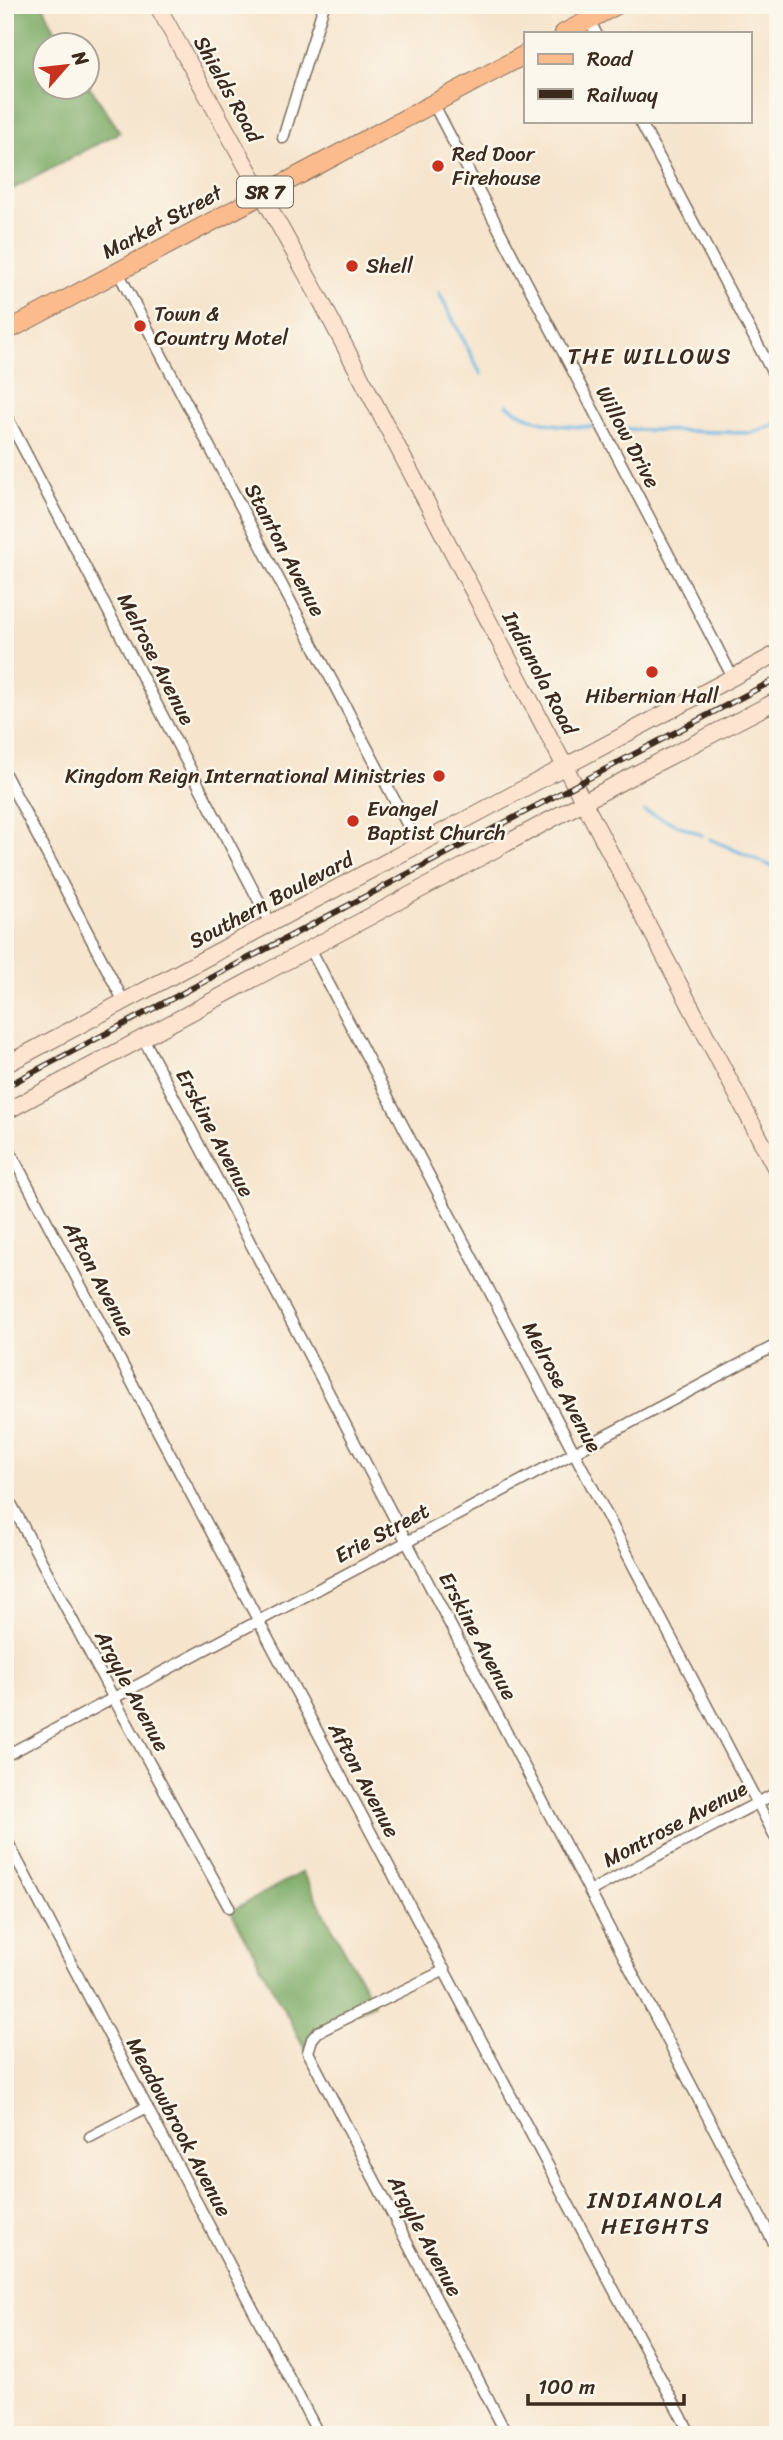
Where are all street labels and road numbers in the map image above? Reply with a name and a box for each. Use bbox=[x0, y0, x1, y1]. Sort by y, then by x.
street label: Shields Road bbox=[183, 28, 274, 151]
street label: Market Street bbox=[95, 173, 231, 270]
road number: SR 7 bbox=[237, 176, 293, 208]
street label: Willow Drive bbox=[585, 379, 671, 496]
street label: Stanton Avenue bbox=[234, 476, 336, 624]
street label: Melrose Avenue bbox=[106, 586, 206, 732]
street label: Indianola Road bbox=[491, 603, 590, 744]
street label: Southern Boulevard bbox=[182, 840, 362, 960]
street label: Erskine Avenue bbox=[165, 1062, 265, 1205]
street label: Afton Avenue bbox=[52, 1213, 146, 1344]
street label: Melrose Avenue bbox=[511, 1314, 613, 1460]
street label: Erie Street bbox=[327, 1492, 437, 1574]
street label: Erskine Avenue bbox=[428, 1565, 528, 1708]
street label: Argyle Avenue bbox=[83, 1622, 180, 1759]
street label: Afton Avenue bbox=[317, 1714, 411, 1845]
street label: Montrose Avenue bbox=[595, 1770, 755, 1878]
street label: Meadowbrook Avenue bbox=[115, 2030, 243, 2224]
street label: Argyle Avenue bbox=[376, 2167, 473, 2304]

